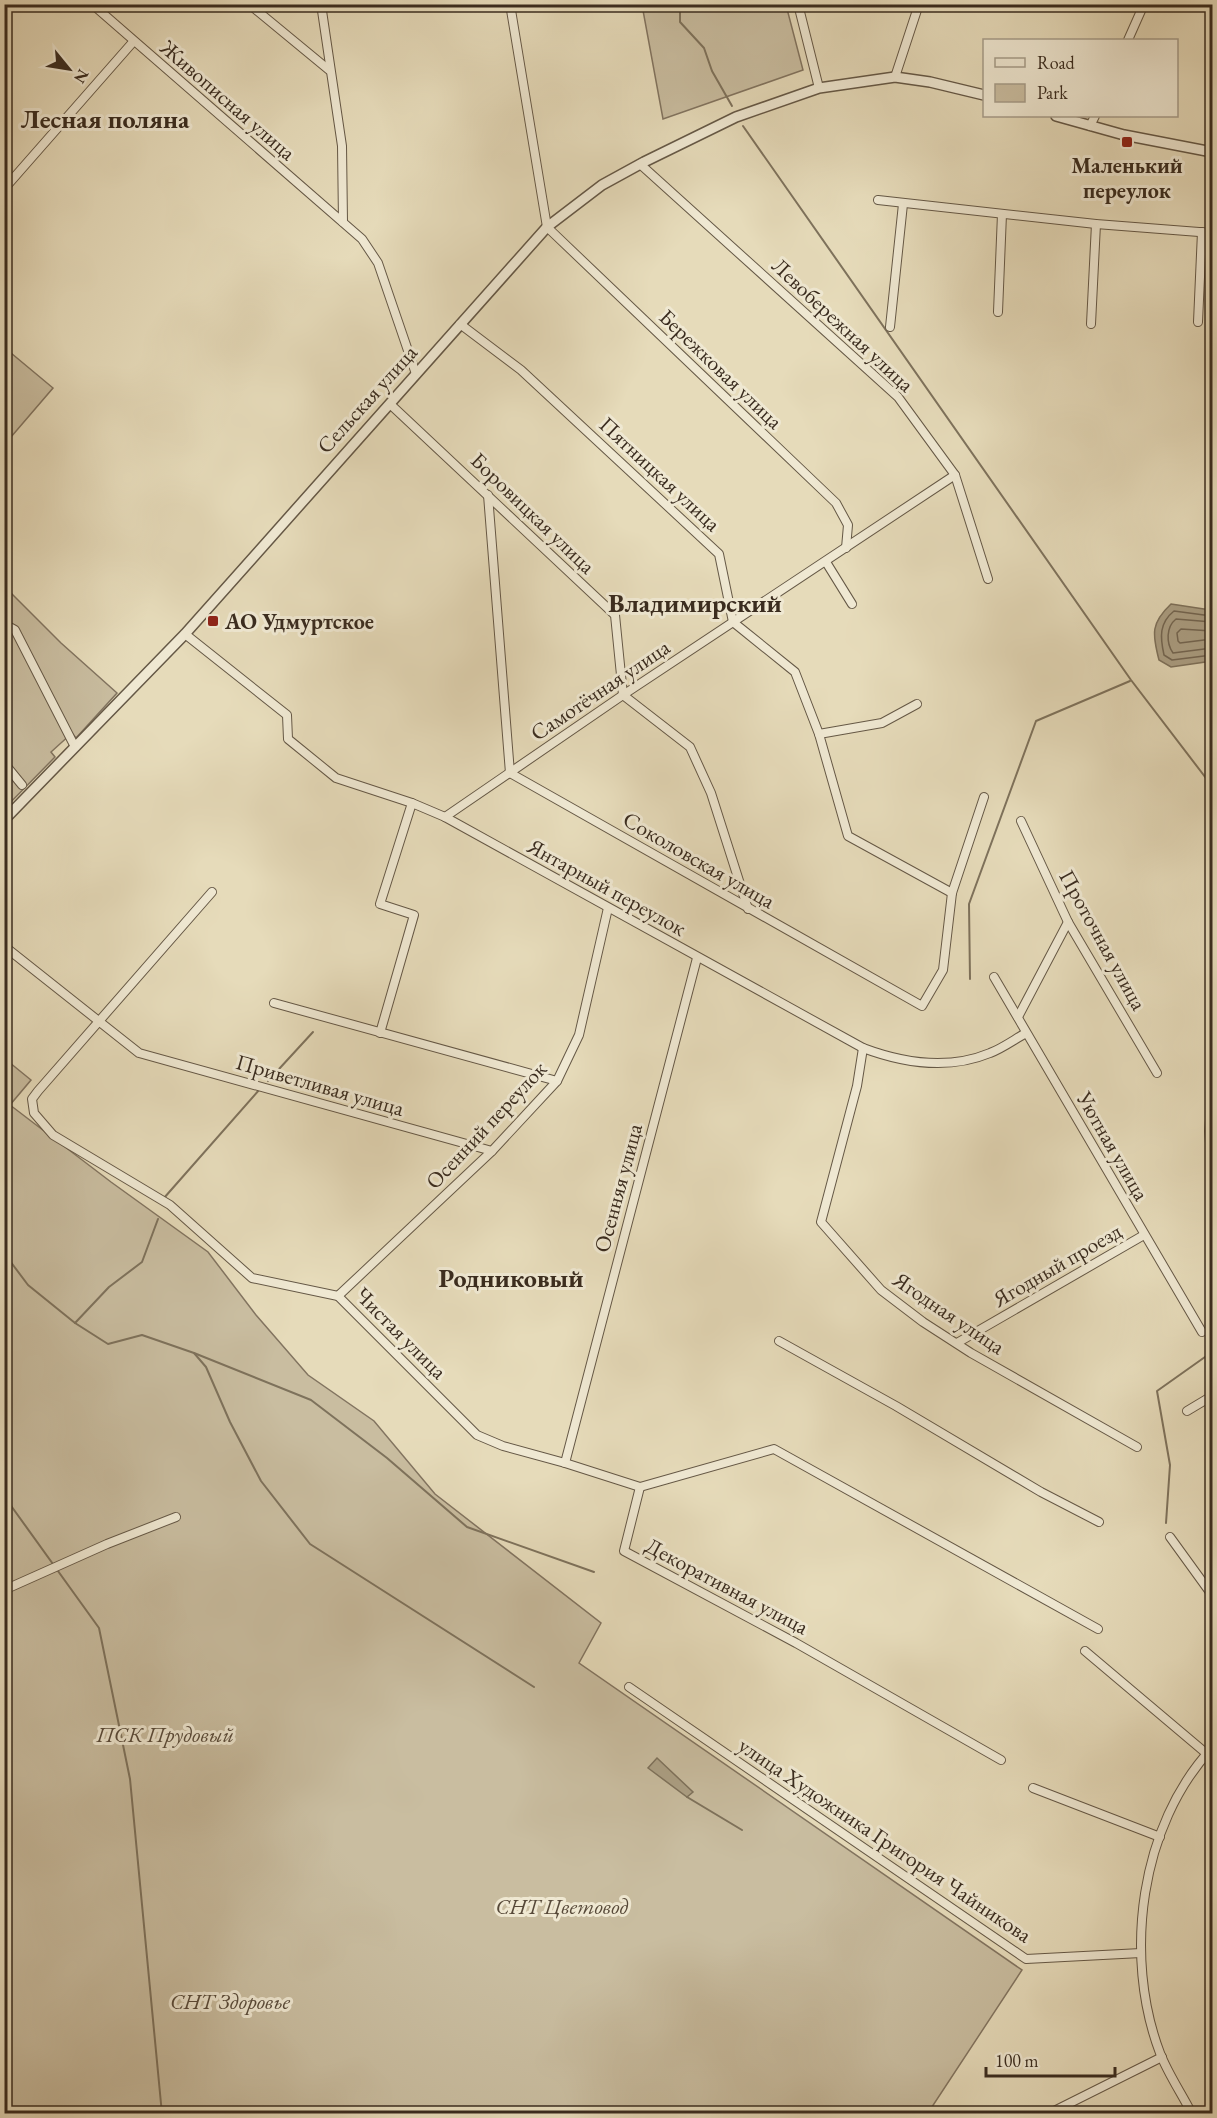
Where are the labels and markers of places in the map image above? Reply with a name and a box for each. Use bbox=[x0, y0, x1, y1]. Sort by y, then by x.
marker: Маленький переулок bbox=[1120, 135, 1134, 149]
place label: Маленький переулок bbox=[1071, 151, 1183, 205]
place label: АО Удмуртское bbox=[224, 607, 374, 636]
marker: АО Удмуртское bbox=[206, 614, 220, 628]

